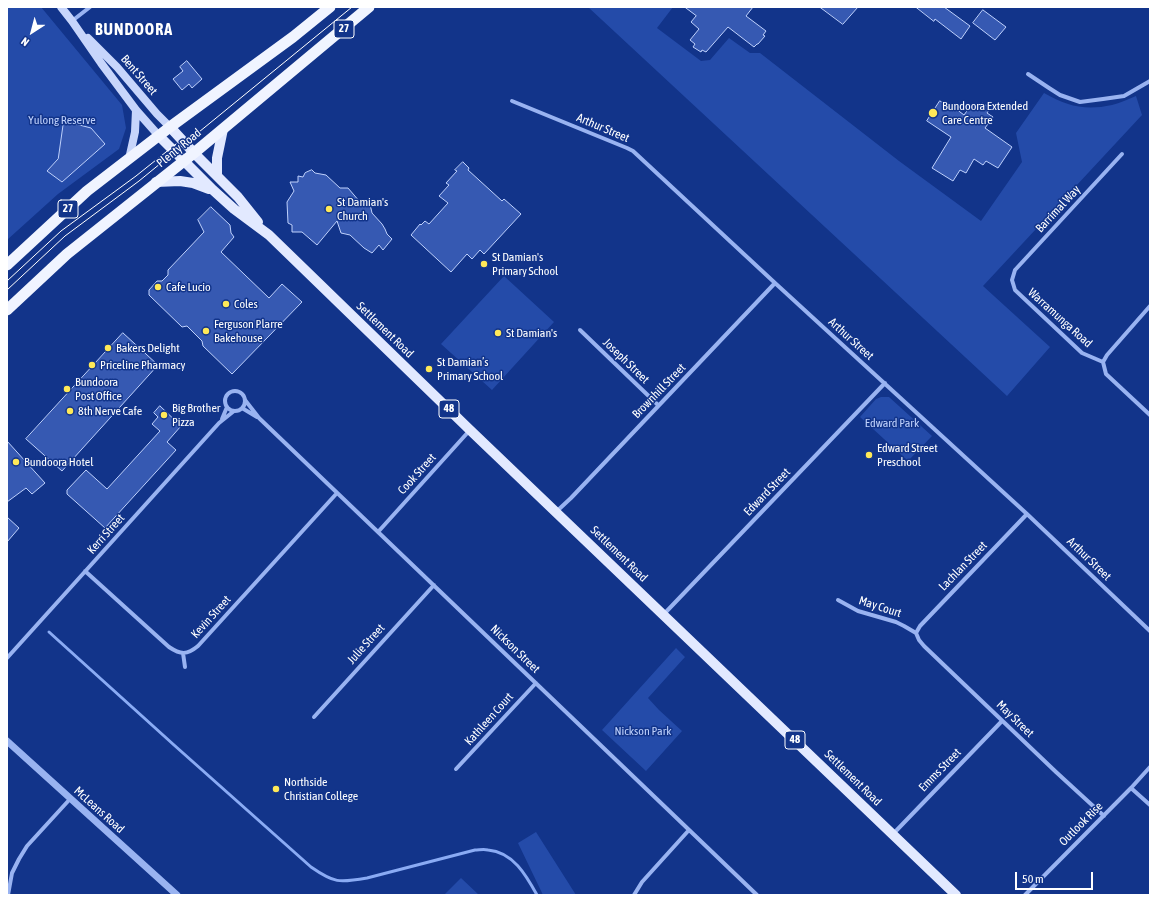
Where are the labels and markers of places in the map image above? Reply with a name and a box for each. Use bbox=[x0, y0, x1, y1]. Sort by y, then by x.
place label: Bundoora Extended Care Centre bbox=[942, 99, 1028, 127]
marker: Bundoora Extended Care Centre bbox=[927, 107, 939, 119]
place label: St Damian's Church bbox=[337, 195, 388, 223]
marker: St Damian's Church bbox=[324, 204, 334, 214]
place label: St Damian's Primary School bbox=[492, 250, 558, 278]
marker: St Damian's Primary School bbox=[479, 259, 489, 269]
place label: Cafe Lucio bbox=[166, 280, 211, 294]
marker: Cafe Lucio bbox=[153, 282, 163, 292]
place label: Coles bbox=[234, 297, 258, 311]
marker: Coles bbox=[221, 299, 231, 309]
place label: Ferguson Plarre Bakehouse bbox=[214, 317, 283, 345]
marker: Ferguson Plarre Bakehouse bbox=[201, 326, 211, 336]
place label: St Damian's bbox=[506, 326, 557, 340]
marker: St Damian's bbox=[493, 328, 503, 338]
place label: Bakers Delight bbox=[116, 341, 180, 355]
marker: Bakers Delight bbox=[103, 343, 113, 353]
place label: St Damian’s Primary School bbox=[437, 355, 503, 383]
place label: Priceline Pharmacy bbox=[100, 358, 185, 372]
marker: Priceline Pharmacy bbox=[87, 360, 97, 370]
marker: St Damian’s Primary School bbox=[424, 364, 434, 374]
place label: Bundoora Post Office bbox=[75, 375, 122, 403]
marker: Bundoora Post Office bbox=[62, 384, 72, 394]
place label: Big Brother Pizza bbox=[172, 401, 220, 429]
place label: 8th Nerve Cafe bbox=[78, 404, 142, 418]
marker: 8th Nerve Cafe bbox=[65, 406, 75, 416]
marker: Big Brother Pizza bbox=[159, 410, 169, 420]
place label: Edward Street Preschool bbox=[877, 441, 938, 469]
marker: Edward Street Preschool bbox=[864, 450, 874, 460]
place label: Bundoora Hotel bbox=[24, 455, 93, 469]
marker: Bundoora Hotel bbox=[11, 457, 21, 467]
place label: Northside Christian College bbox=[284, 775, 358, 803]
marker: Northside Christian College bbox=[271, 784, 281, 794]

